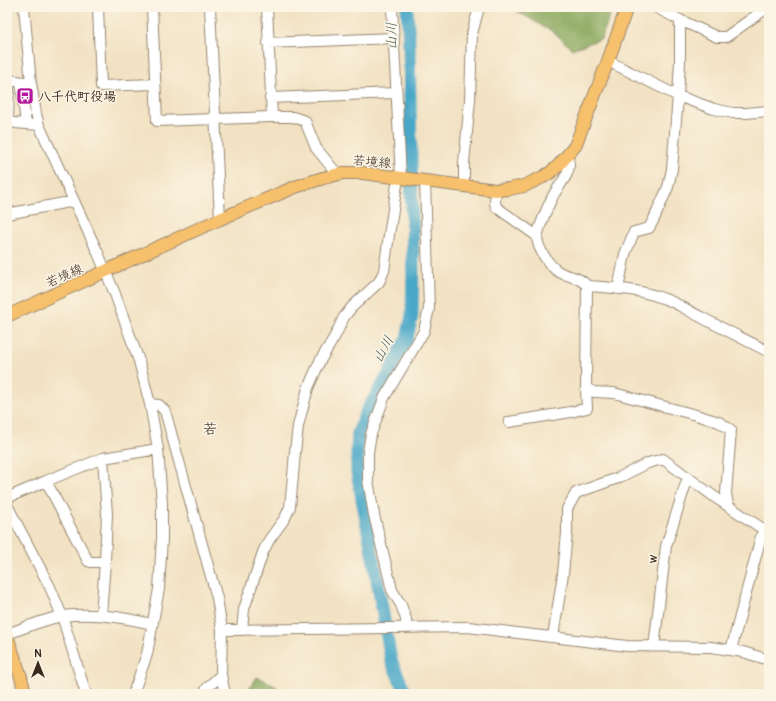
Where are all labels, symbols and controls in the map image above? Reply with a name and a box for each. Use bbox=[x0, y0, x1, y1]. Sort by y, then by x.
water label: 山川 bbox=[383, 22, 400, 50]
bus stop icon: 八千代町役場 bbox=[15, 86, 35, 106]
place label: 八千代町役場 bbox=[38, 89, 116, 105]
street label: 若境線 bbox=[352, 152, 393, 172]
street label: 若境線 bbox=[43, 260, 86, 291]
water label: 山川 bbox=[369, 333, 398, 366]
district label: 若 bbox=[202, 420, 218, 439]
street label: w bbox=[645, 554, 661, 564]
north arrow bbox=[18, 643, 58, 683]
text: N bbox=[34, 647, 42, 660]

